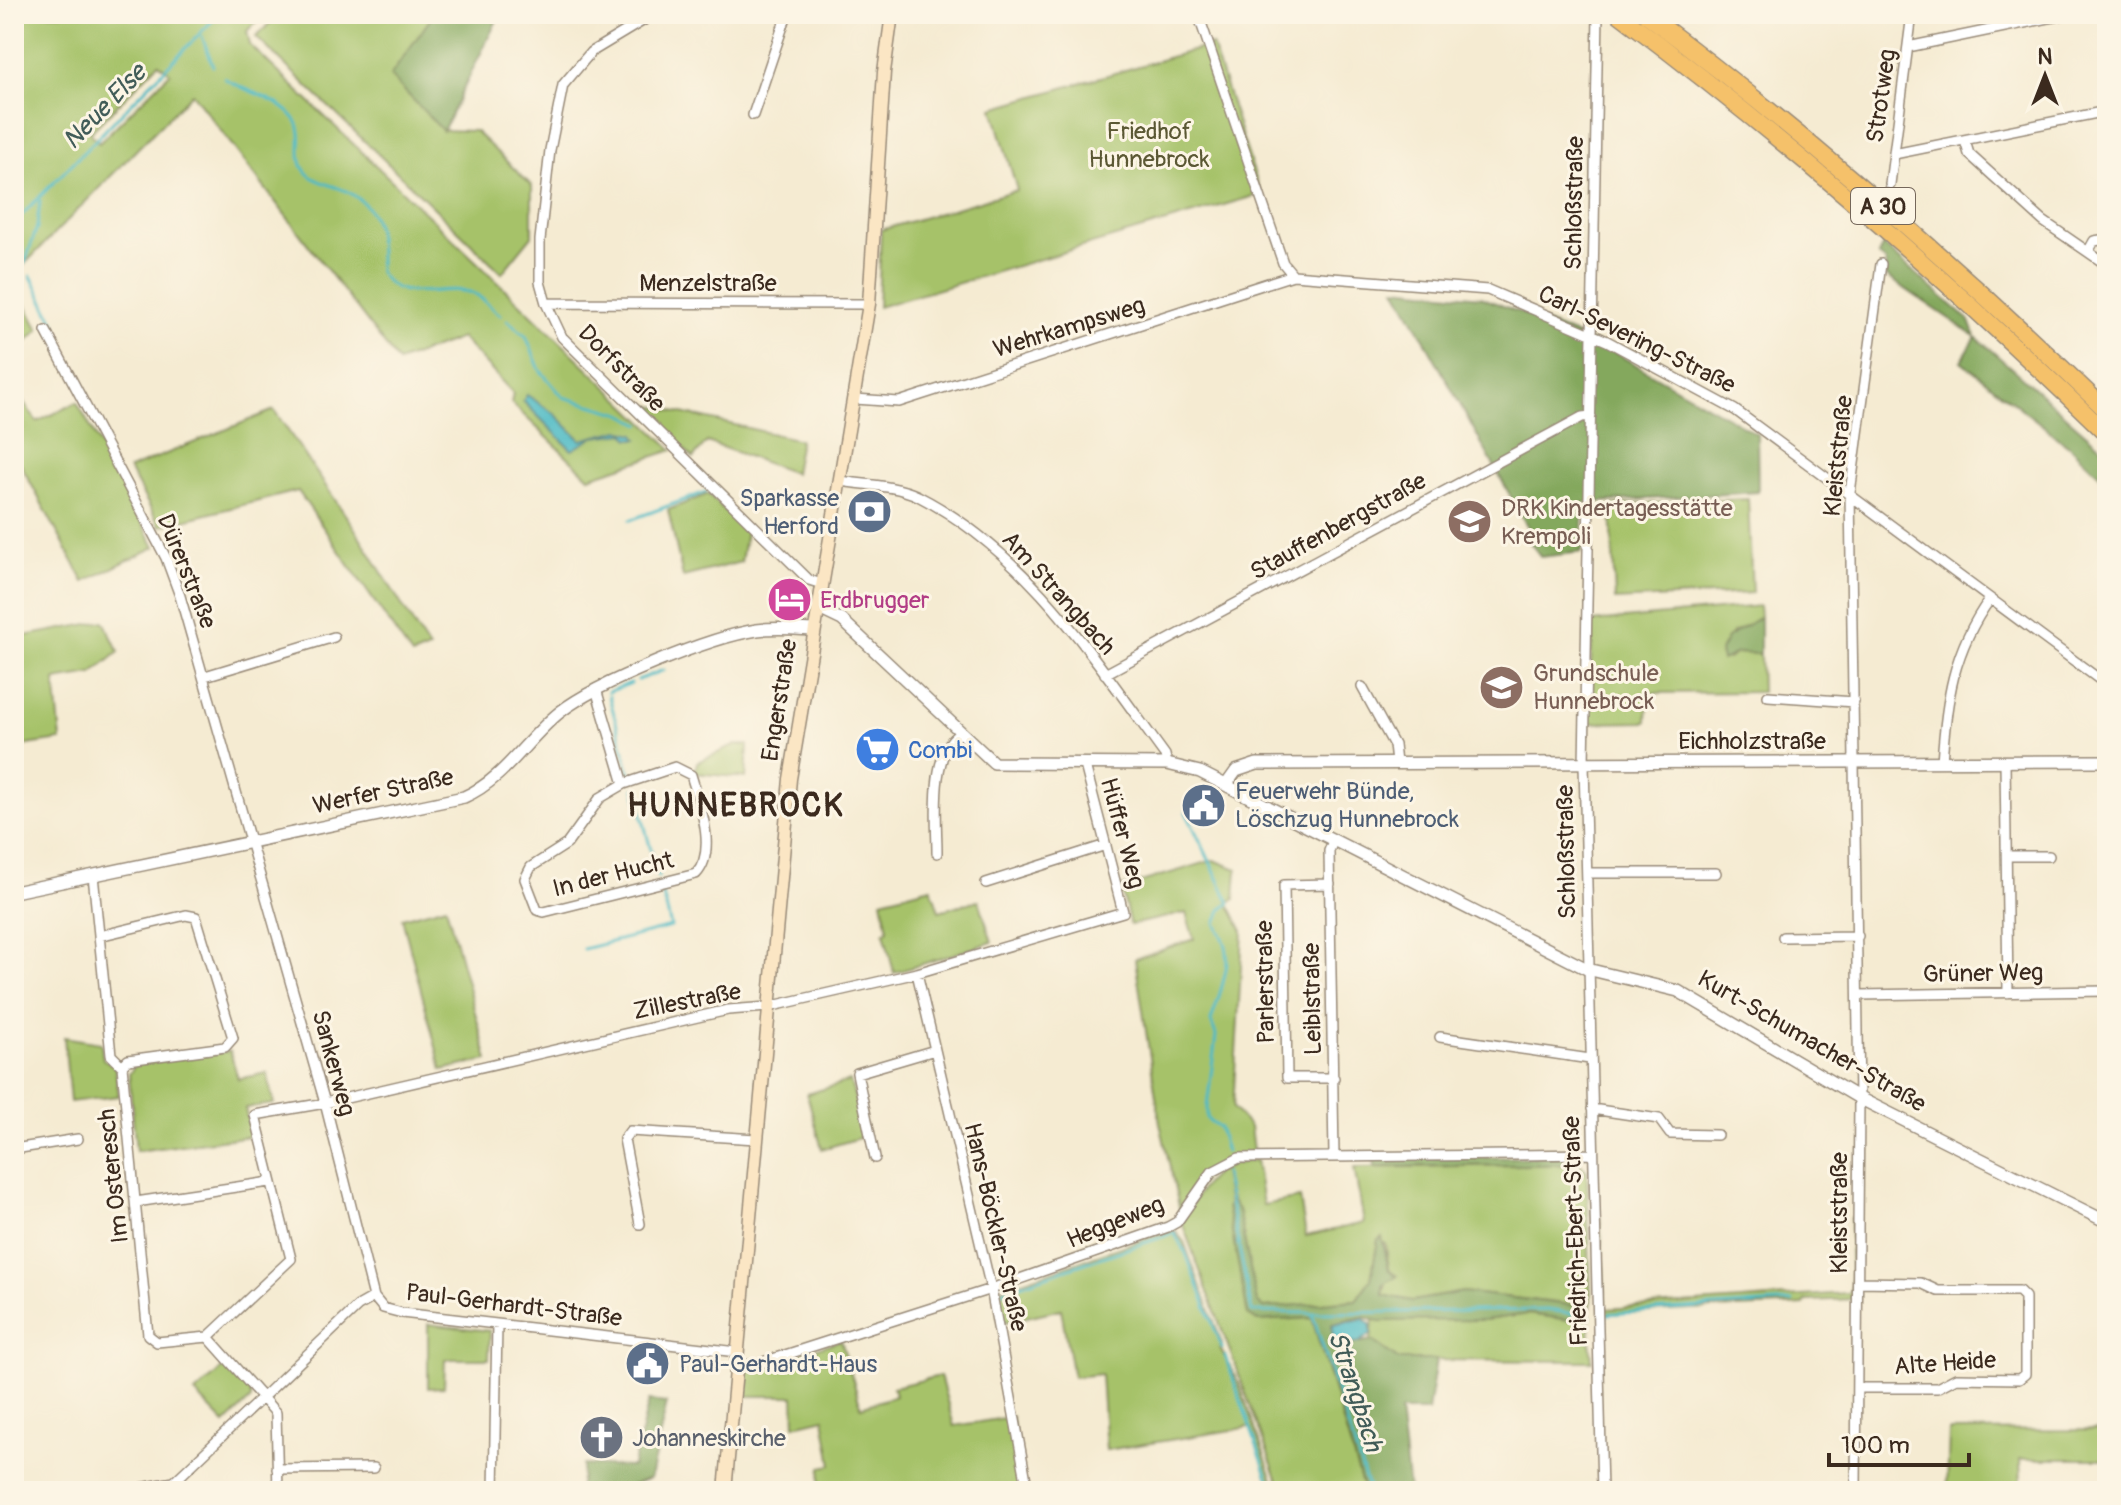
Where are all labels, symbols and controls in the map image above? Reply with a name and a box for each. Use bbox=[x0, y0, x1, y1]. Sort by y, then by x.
north arrow bbox=[2005, 36, 2085, 116]
text: N bbox=[2038, 43, 2053, 71]
street label: Strotweg bbox=[1861, 47, 1902, 145]
water label: Neue Else bbox=[56, 56, 155, 156]
park label: Friedhof Hunnebrock bbox=[1088, 117, 1210, 174]
street label: Schloßstraße bbox=[1559, 136, 1590, 270]
road number: A 30 bbox=[1851, 188, 1915, 224]
street label: Menzelstraße bbox=[639, 269, 777, 298]
street label: Carl-Severing-Straße bbox=[1533, 279, 1740, 400]
street label: Wehrkampsweg bbox=[990, 291, 1148, 364]
street label: Dorfstraße bbox=[572, 319, 671, 418]
street label: Kleiststraße bbox=[1818, 394, 1859, 518]
street label: Stauffenbergstraße bbox=[1245, 466, 1431, 587]
place label: Sparkasse Herford bbox=[739, 484, 839, 541]
bank icon: Sparkasse Herford bbox=[846, 488, 894, 536]
place label: DRK Kindertagesstätte Krempoli bbox=[1501, 494, 1733, 551]
school or university icon: DRK Kindertagesstätte Krempoli bbox=[1446, 498, 1494, 546]
street label: Dürerstraße bbox=[150, 510, 223, 633]
street label: Am Strangbach bbox=[996, 526, 1122, 661]
hotel icon: Erdbrugger bbox=[765, 576, 813, 624]
place label: Erdbrugger bbox=[820, 586, 930, 615]
street label: Engerstraße bbox=[756, 637, 804, 763]
place label: Grundschule Hunnebrock bbox=[1533, 659, 1659, 716]
school or university icon: Grundschule Hunnebrock bbox=[1478, 663, 1526, 711]
supermarket icon: Combi bbox=[853, 726, 901, 774]
street label: Eichholzstraße bbox=[1678, 727, 1826, 756]
place label: Combi bbox=[908, 736, 972, 765]
street label: Werfer Straße bbox=[310, 762, 456, 821]
street label: Hüffer Weg bbox=[1094, 775, 1151, 892]
place label: Feuerwehr Bünde, Löschzug Hunnebrock bbox=[1235, 777, 1459, 834]
public building icon: Feuerwehr Bünde, Löschzug Hunnebrock bbox=[1180, 781, 1228, 829]
street label: Schloßstraße bbox=[1551, 785, 1582, 919]
district label: HUNNEBROCK bbox=[627, 786, 845, 826]
street label: In der Hucht bbox=[550, 845, 677, 904]
street label: Parlerstraße bbox=[1250, 920, 1281, 1044]
street label: Leiblstraße bbox=[1297, 942, 1328, 1055]
street label: Grüner Weg bbox=[1923, 958, 2044, 989]
street label: Kurt-Schumacher-Straße bbox=[1692, 964, 1931, 1119]
street label: Zillestraße bbox=[631, 977, 743, 1026]
street label: Sankerweg bbox=[305, 1007, 362, 1119]
street label: Im Osteresch bbox=[92, 1107, 135, 1245]
street label: Friedrich-Ebert-Straße bbox=[1557, 1115, 1594, 1347]
street label: Hans-Böckler-Straße bbox=[957, 1120, 1034, 1334]
street label: Kleiststraße bbox=[1825, 1152, 1854, 1274]
street label: Heggeweg bbox=[1062, 1190, 1168, 1255]
street label: Paul-Gerhardt-Straße bbox=[404, 1278, 624, 1333]
water label: Strangbach bbox=[1321, 1327, 1390, 1457]
public building icon: Paul-Gerhardt-Haus bbox=[624, 1340, 672, 1388]
street label: Alte Heide bbox=[1893, 1345, 1997, 1382]
place label: Paul-Gerhardt-Haus bbox=[679, 1350, 877, 1379]
church icon: Johanneskirche bbox=[577, 1414, 625, 1462]
scale bar bbox=[1829, 1417, 1969, 1467]
place label: Johanneskirche bbox=[632, 1424, 786, 1453]
text: 100 m bbox=[1841, 1431, 1910, 1460]

